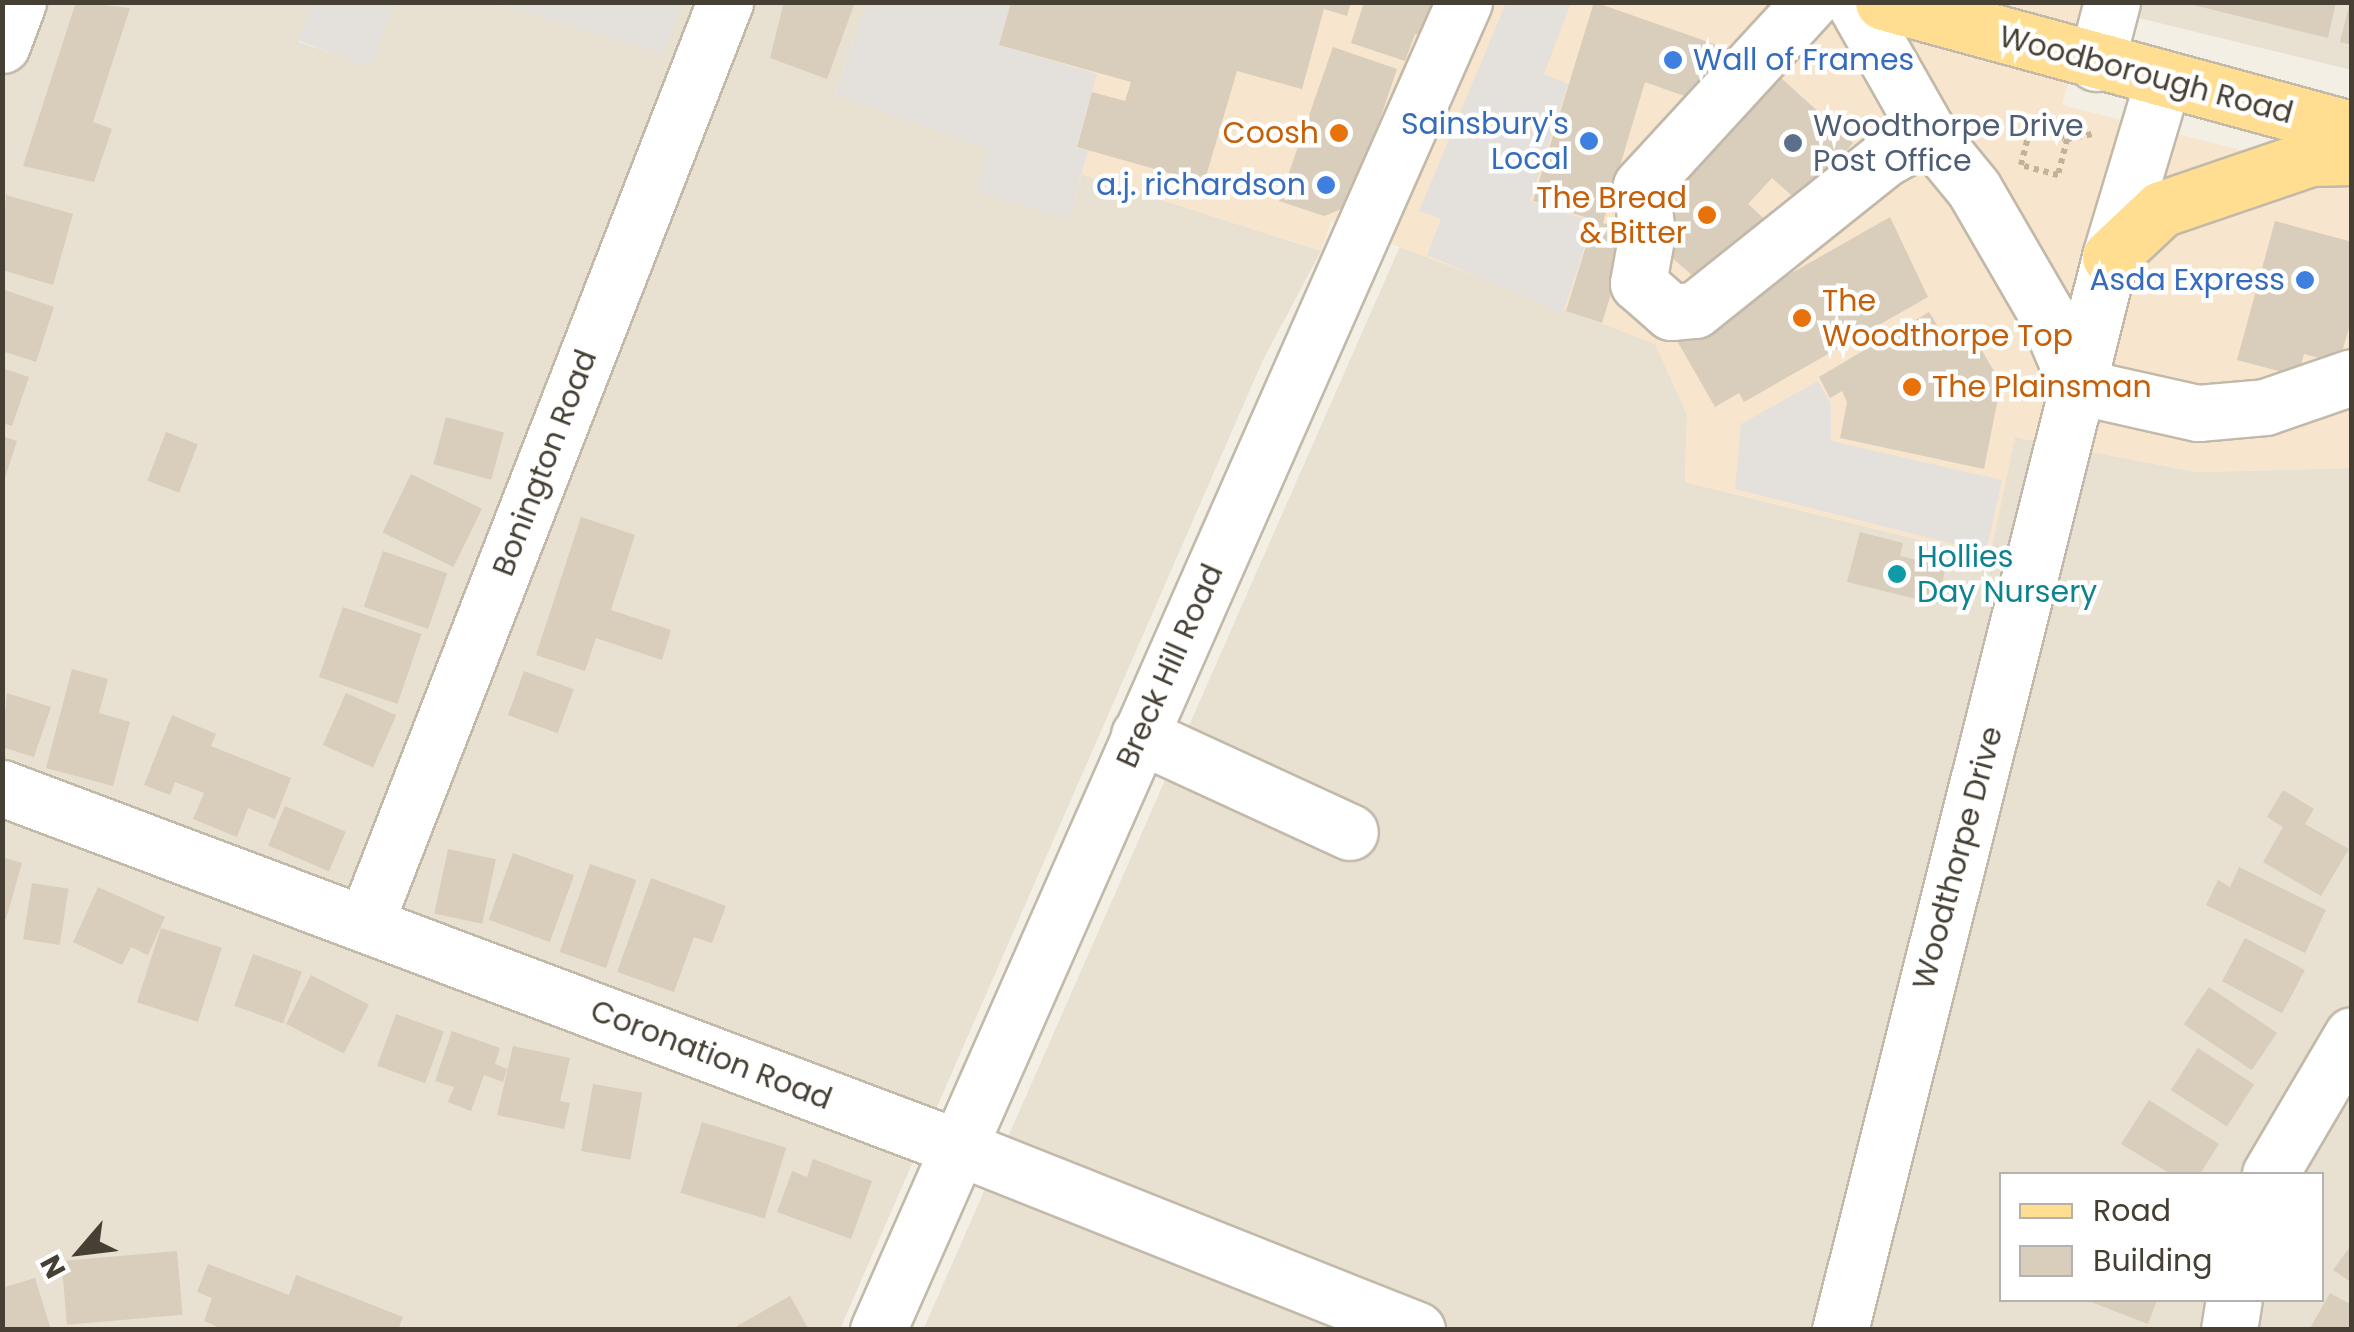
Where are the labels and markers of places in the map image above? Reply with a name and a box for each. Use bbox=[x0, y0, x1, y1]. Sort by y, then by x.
place label: Wall of Frames bbox=[1693, 42, 1914, 78]
marker: Wall of Frames bbox=[1662, 49, 1684, 71]
place label: Sainsbury's Local bbox=[1401, 106, 1569, 176]
place label: Woodthorpe Drive Post Office bbox=[1813, 108, 2084, 178]
place label: Coosh bbox=[1223, 115, 1319, 151]
marker: Coosh bbox=[1328, 122, 1350, 144]
marker: Sainsbury's Local bbox=[1578, 130, 1600, 152]
marker: Woodthorpe Drive Post Office bbox=[1782, 132, 1804, 154]
place label: a.j. richardson bbox=[1096, 167, 1306, 203]
marker: a.j. richardson bbox=[1315, 174, 1337, 196]
place label: The Bread & Bitter bbox=[1536, 180, 1687, 250]
marker: The Bread & Bitter bbox=[1696, 204, 1718, 226]
place label: Asda Express bbox=[2089, 262, 2285, 298]
marker: Asda Express bbox=[2294, 269, 2316, 291]
place label: The Woodthorpe Top bbox=[1822, 283, 2073, 354]
marker: The Woodthorpe Top bbox=[1791, 307, 1813, 329]
place label: The Plainsman bbox=[1932, 369, 2152, 405]
marker: The Plainsman bbox=[1901, 376, 1923, 398]
place label: Hollies Day Nursery bbox=[1917, 539, 2097, 610]
marker: Hollies Day Nursery bbox=[1886, 563, 1908, 585]

